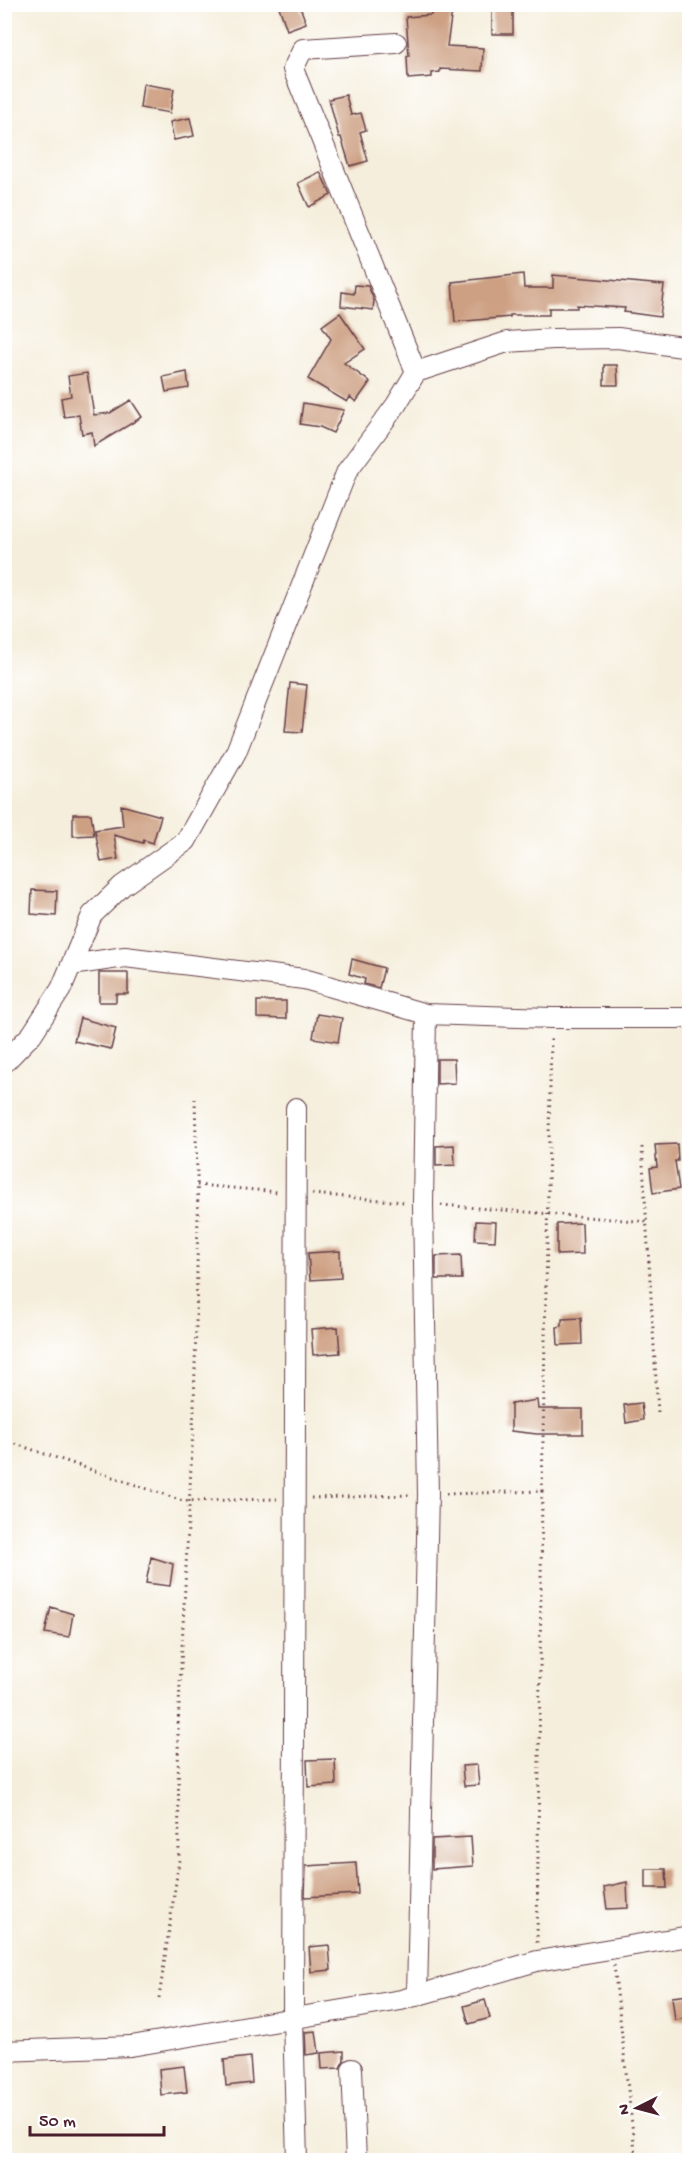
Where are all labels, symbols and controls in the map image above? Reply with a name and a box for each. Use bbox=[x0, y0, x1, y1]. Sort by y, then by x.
north arrow bbox=[607, 2078, 667, 2138]
scale bar bbox=[30, 2099, 164, 2137]
text: N bbox=[616, 2102, 636, 2115]
text: 50 m bbox=[39, 2112, 76, 2133]

